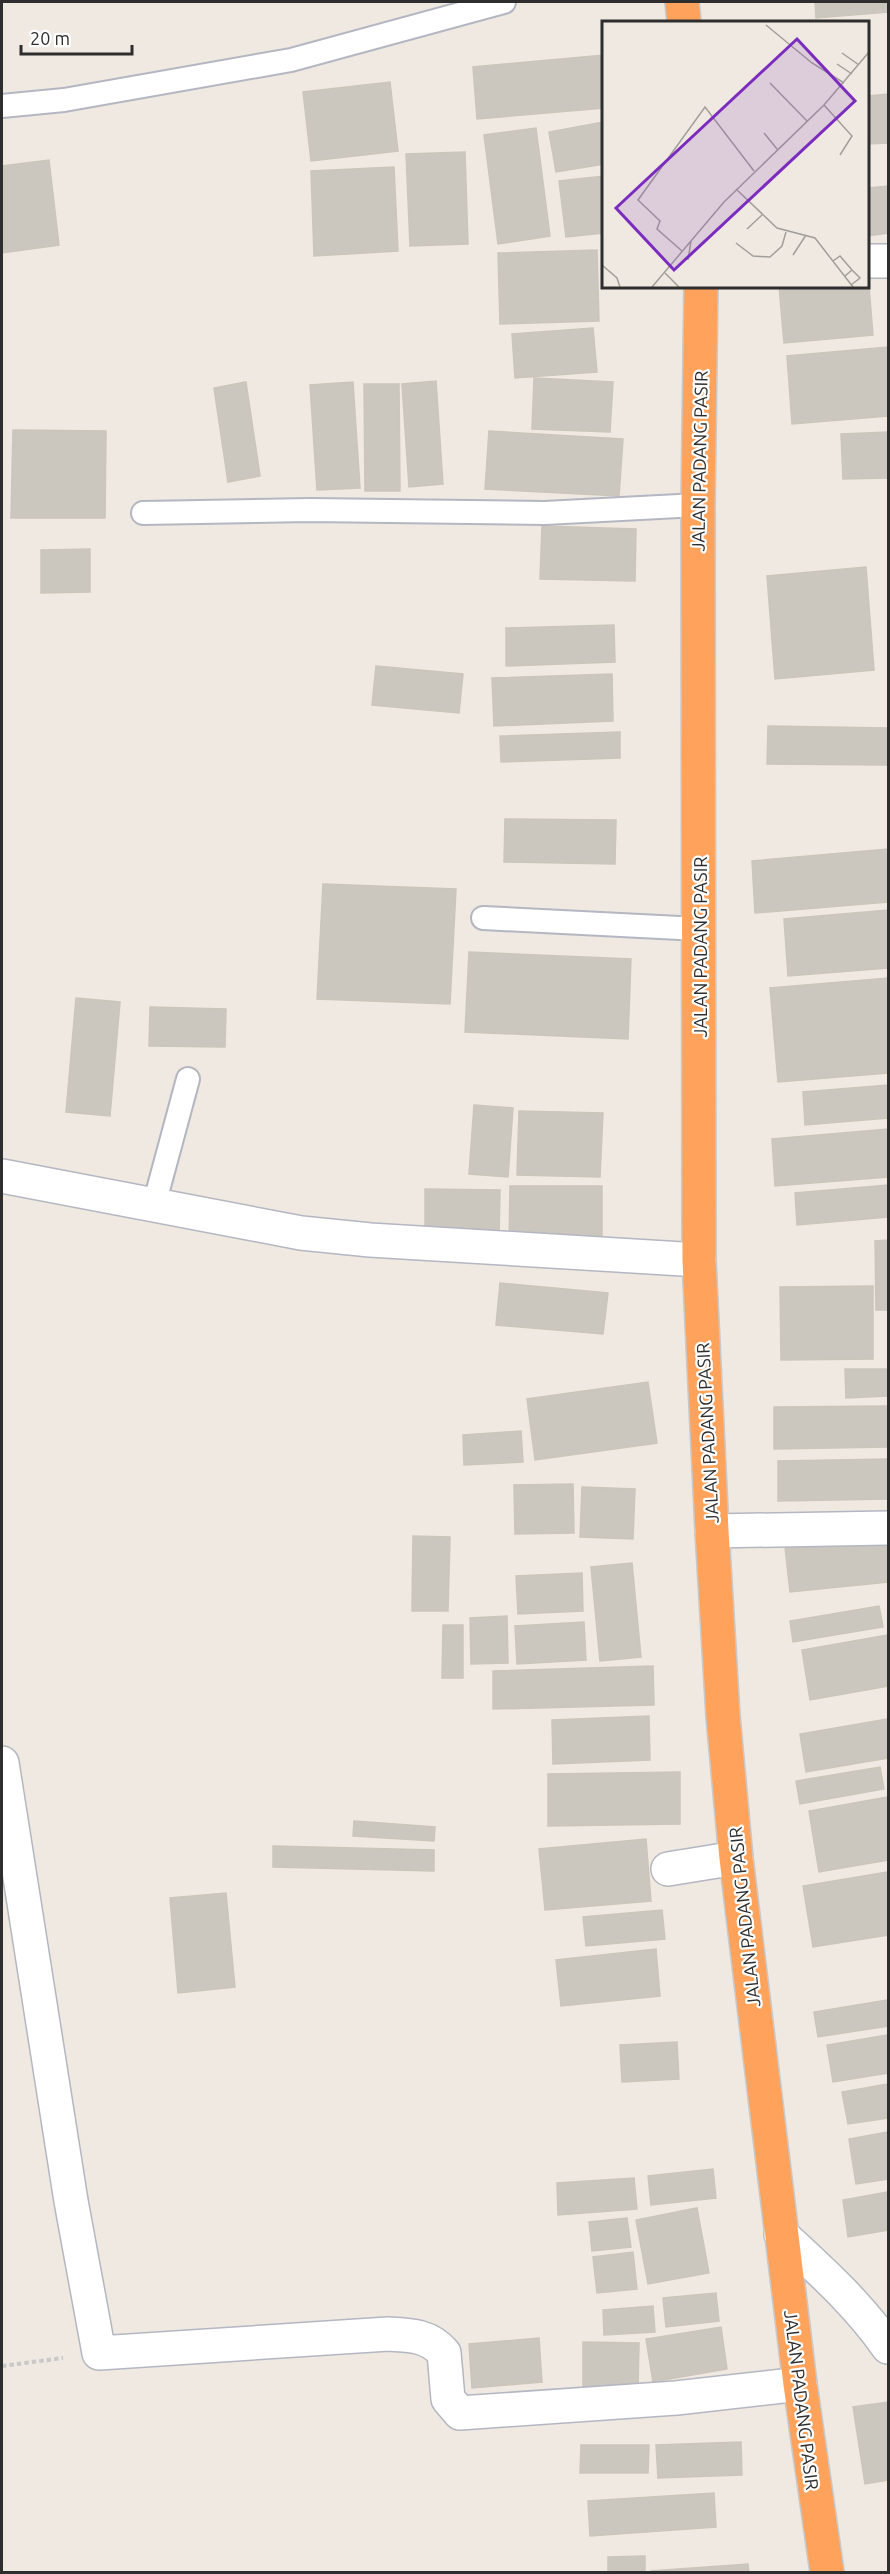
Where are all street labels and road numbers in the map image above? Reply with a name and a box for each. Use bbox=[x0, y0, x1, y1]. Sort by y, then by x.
street label: JALAN PADANG PASIR bbox=[687, 370, 711, 552]
street label: JALAN PADANG PASIR bbox=[690, 857, 710, 1037]
street label: JALAN PADANG PASIR bbox=[692, 1342, 722, 1524]
street label: JALAN PADANG PASIR bbox=[725, 1826, 763, 2008]
street label: JALAN PADANG PASIR bbox=[781, 2309, 823, 2491]

